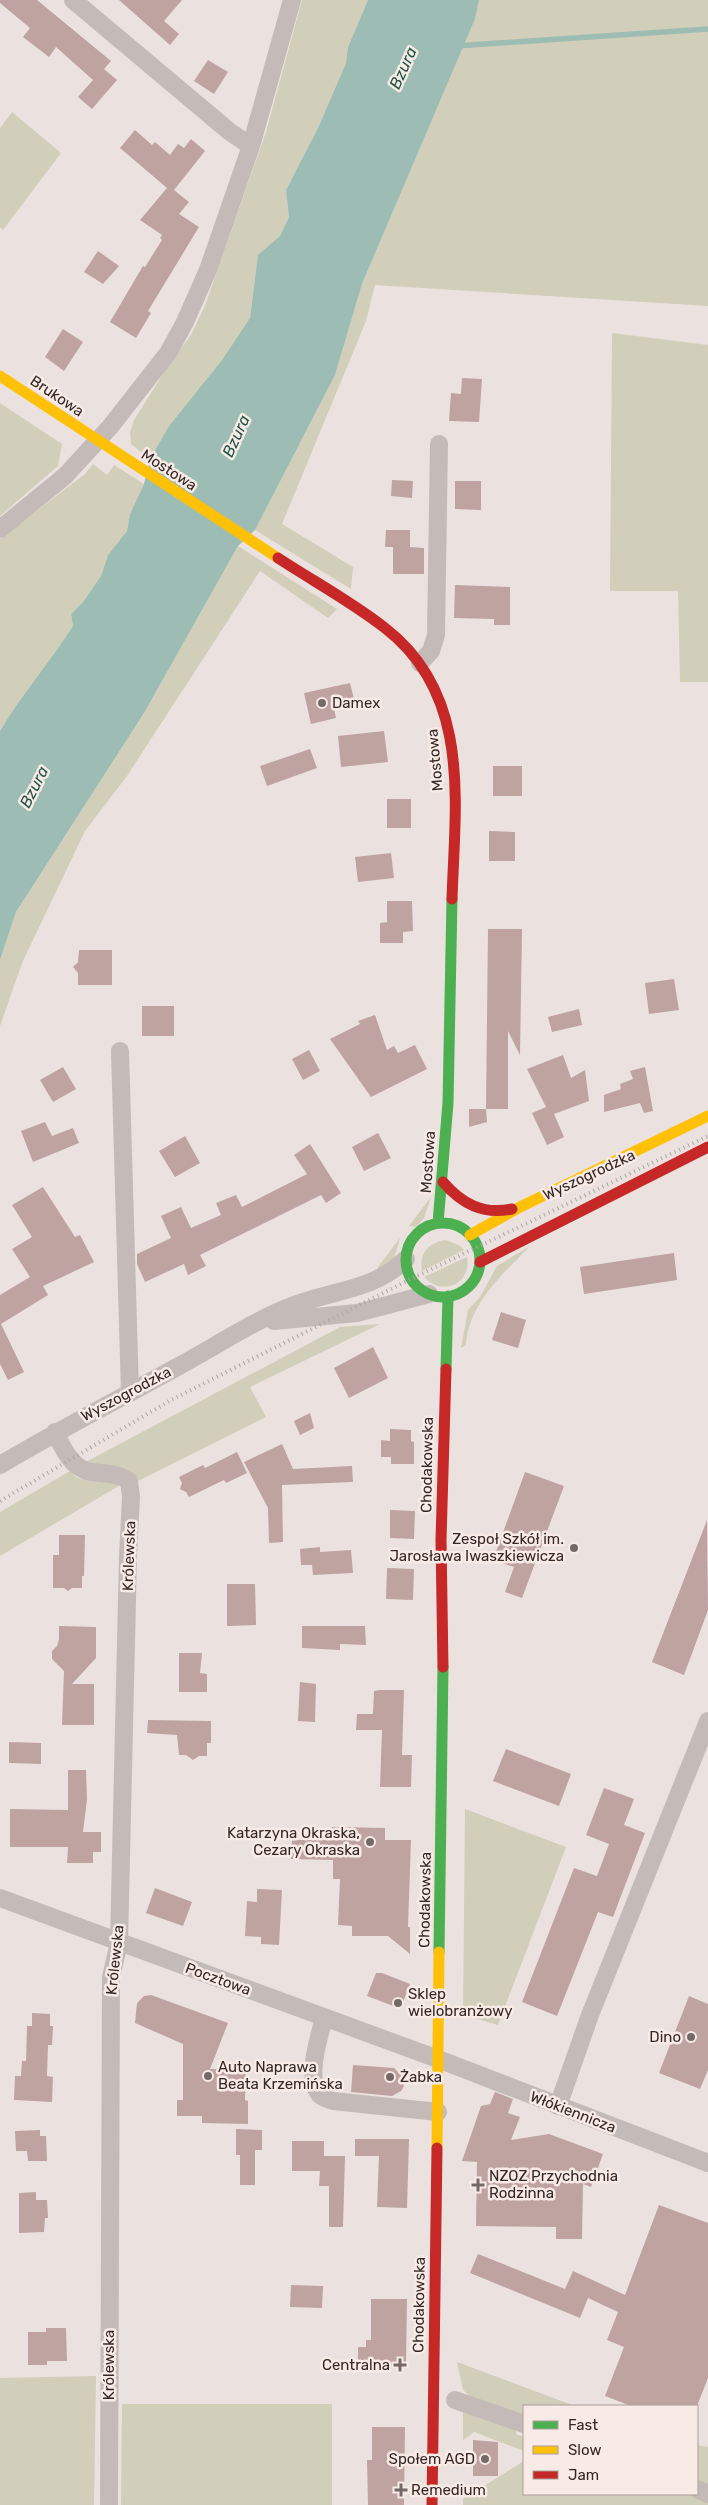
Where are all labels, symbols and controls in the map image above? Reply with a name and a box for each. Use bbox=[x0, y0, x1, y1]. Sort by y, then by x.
water label: Bzura bbox=[385, 44, 421, 92]
street label: Brukowa bbox=[27, 372, 87, 420]
water label: Bzura bbox=[218, 412, 254, 460]
street label: Mostowa bbox=[138, 445, 200, 495]
place label: Damex bbox=[332, 694, 380, 712]
marker: Damex bbox=[316, 697, 328, 709]
street label: Mostowa bbox=[423, 728, 447, 792]
water label: Bzura bbox=[16, 763, 52, 811]
street label: Mostowa bbox=[417, 1130, 439, 1194]
street label: Wyszogrodzka bbox=[540, 1146, 638, 1204]
street label: Wyszogrodzka bbox=[78, 1363, 174, 1425]
street label: Chodakowska bbox=[417, 1417, 437, 1513]
street label: Królewska bbox=[119, 1521, 139, 1591]
place label: Zespoł Szkół im. Jarosława Iwaszkiewicza bbox=[389, 1530, 564, 1565]
marker: Zespoł Szkół im. Jarosława Iwaszkiewicza bbox=[568, 1542, 580, 1554]
place label: Katarzyna Okraska, Cezary Okraska bbox=[227, 1824, 360, 1859]
marker: Katarzyna Okraska, Cezary Okraska bbox=[364, 1836, 376, 1848]
street label: Chodakowska bbox=[415, 1852, 435, 1948]
street label: Królewska bbox=[102, 1924, 128, 1996]
street label: Pocztowa bbox=[183, 1959, 253, 1999]
place label: Sklep wielobranżowy bbox=[408, 1985, 512, 2020]
marker: Sklep wielobranżowy bbox=[392, 1997, 404, 2009]
place label: Dino bbox=[649, 2028, 681, 2046]
marker: Dino bbox=[685, 2031, 697, 2043]
place label: Auto Naprawa Beata Krzemińska bbox=[218, 2058, 343, 2093]
place label: Żabka bbox=[400, 2068, 442, 2086]
marker: Auto Naprawa Beata Krzemińska bbox=[202, 2070, 214, 2082]
marker: Żabka bbox=[384, 2071, 396, 2083]
street label: Włókiennicza bbox=[528, 2087, 618, 2137]
place label: NZOZ Przychodnia Rodzinna bbox=[489, 2167, 618, 2202]
marker: NZOZ Przychodnia Rodzinna bbox=[471, 2178, 485, 2192]
street label: Chodakowska bbox=[409, 2257, 429, 2353]
street label: Królewska bbox=[100, 2330, 118, 2400]
place label: Centralna bbox=[322, 2356, 390, 2374]
marker: Centralna bbox=[394, 2359, 406, 2371]
legend bbox=[523, 2405, 698, 2495]
text: Fast bbox=[568, 2416, 598, 2434]
text: Slow bbox=[568, 2441, 601, 2459]
place label: Społem AGD bbox=[389, 2450, 475, 2468]
marker: Społem AGD bbox=[479, 2453, 491, 2465]
text: Jam bbox=[568, 2466, 599, 2484]
place label: Remedium bbox=[411, 2481, 486, 2499]
marker: Remedium bbox=[395, 2484, 407, 2496]

